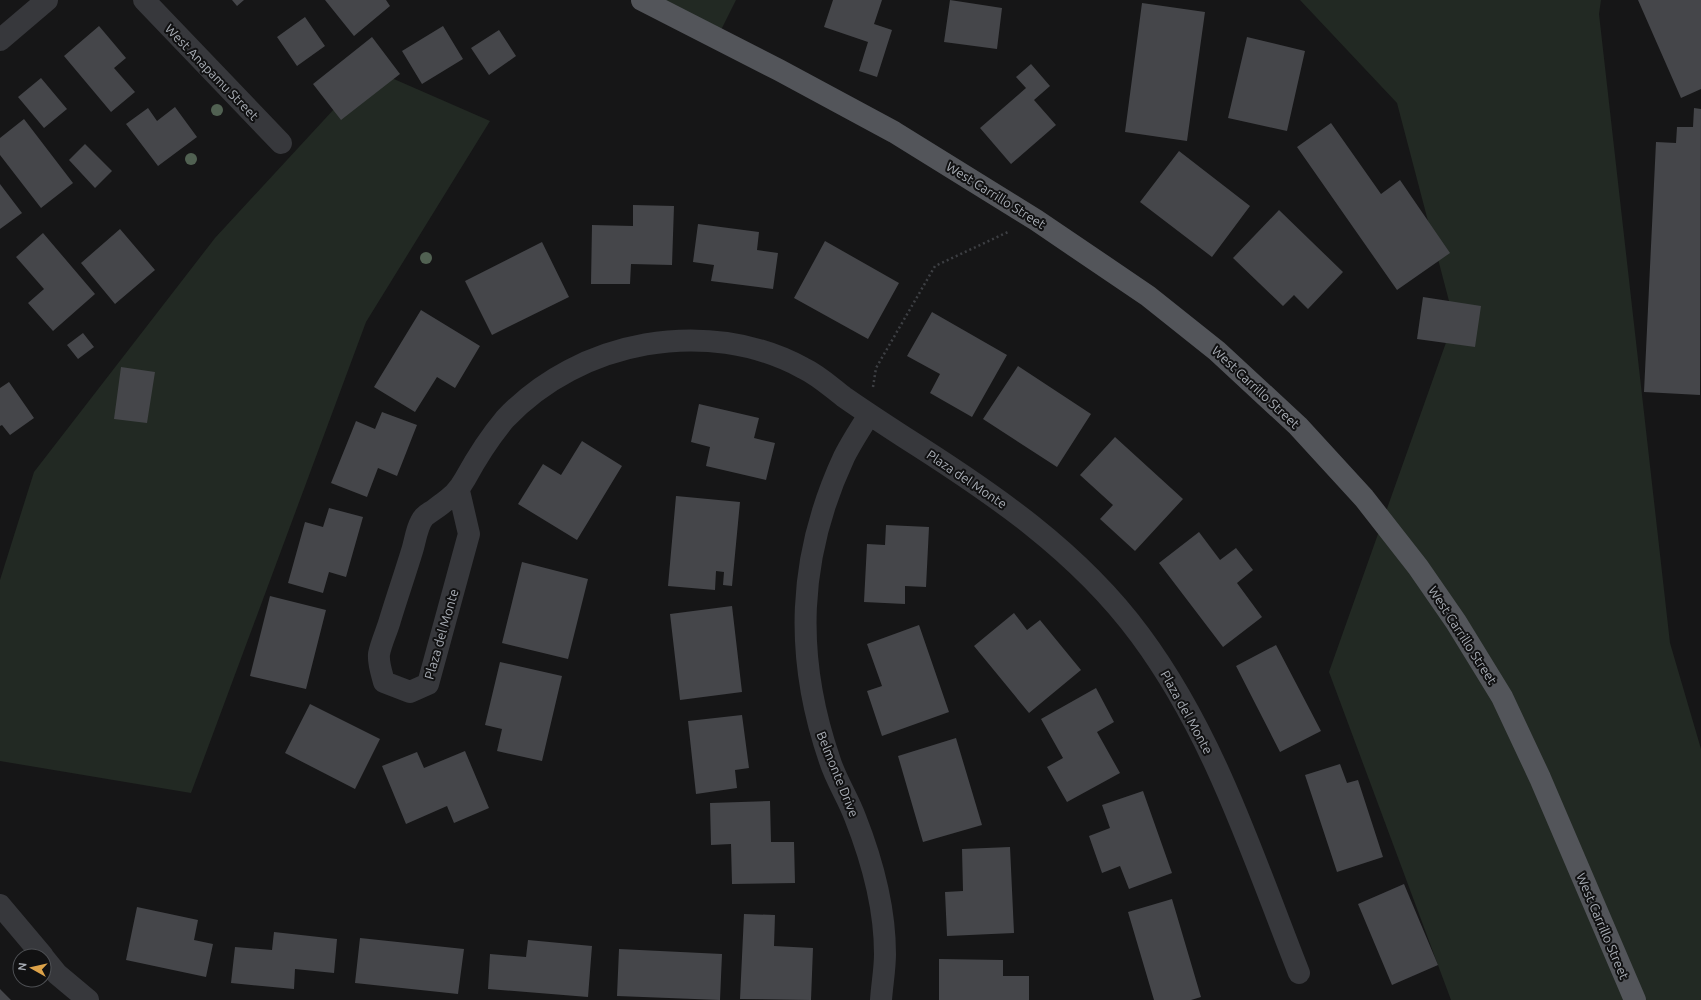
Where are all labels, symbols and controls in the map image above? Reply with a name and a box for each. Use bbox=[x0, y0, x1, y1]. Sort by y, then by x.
street label: West Anapamu Street bbox=[163, 21, 261, 123]
street label: West Carrillo Street bbox=[944, 159, 1048, 231]
street label: West Carrillo Street bbox=[1209, 343, 1303, 431]
street label: Plaza del Monte bbox=[924, 447, 1010, 511]
street label: West Carrillo Street bbox=[1426, 583, 1500, 687]
street label: Plaza del Monte bbox=[421, 587, 461, 681]
street label: Plaza del Monte bbox=[1158, 668, 1216, 756]
street label: Belmonte Drive bbox=[814, 729, 862, 819]
street label: West Carrillo Street bbox=[1574, 871, 1632, 981]
north arrow bbox=[12, 948, 52, 988]
text: N bbox=[16, 962, 29, 972]

